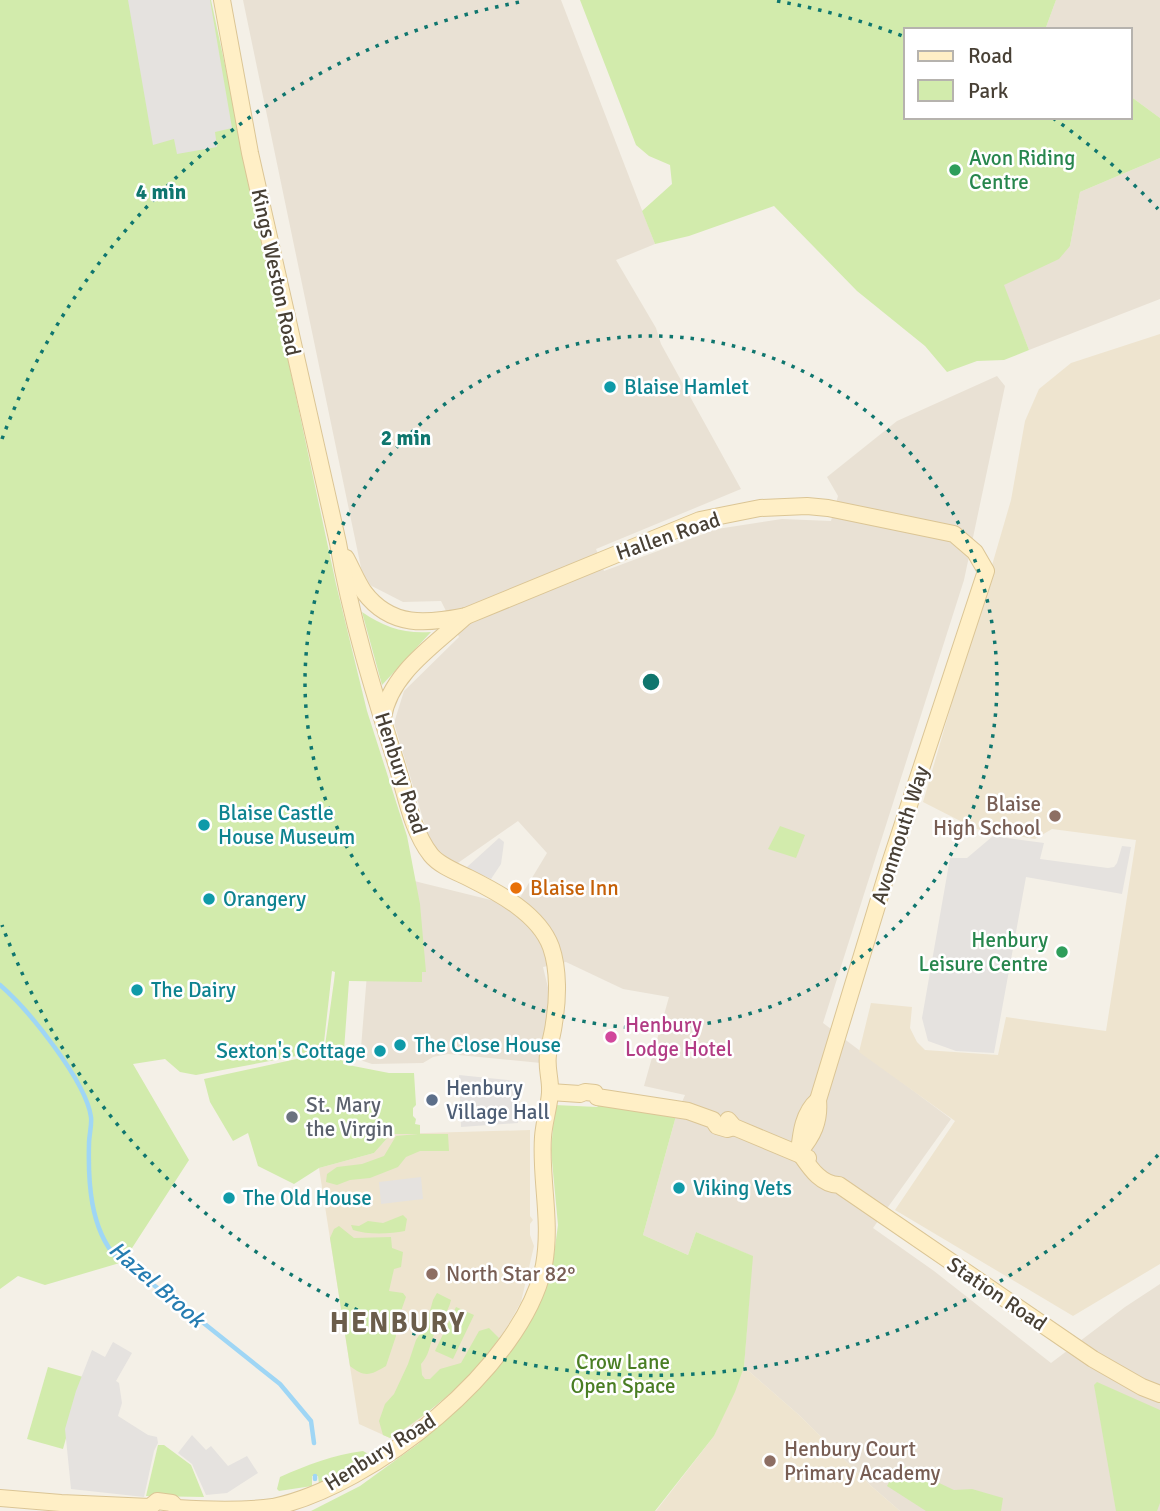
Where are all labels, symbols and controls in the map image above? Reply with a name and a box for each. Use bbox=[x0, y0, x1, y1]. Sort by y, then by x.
legend bbox=[904, 28, 1132, 119]
text: Road bbox=[968, 43, 1013, 69]
text: Park bbox=[968, 78, 1009, 104]
place label: Avon Riding Centre bbox=[969, 145, 1075, 195]
marker: Avon Riding Centre bbox=[947, 162, 963, 178]
text: 4 min bbox=[136, 179, 186, 205]
street label: Kings Weston Road bbox=[246, 186, 306, 358]
place label: Blaise Hamlet bbox=[624, 374, 749, 400]
marker: Blaise Hamlet bbox=[602, 379, 618, 395]
text: 2 min bbox=[381, 425, 431, 451]
street label: Hallen Road bbox=[613, 506, 723, 566]
centre of rings bbox=[639, 670, 663, 694]
street label: Henbury Road bbox=[369, 709, 433, 837]
street label: Avonmouth Way bbox=[865, 762, 935, 907]
place label: Blaise High School bbox=[933, 791, 1041, 841]
place label: Blaise Castle House Museum bbox=[218, 800, 355, 850]
marker: Blaise High School bbox=[1047, 808, 1063, 824]
marker: Blaise Castle House Museum bbox=[196, 817, 212, 833]
place label: Blaise Inn bbox=[530, 875, 619, 901]
marker: Blaise Inn bbox=[508, 880, 524, 896]
place label: Orangery bbox=[223, 886, 306, 912]
marker: Orangery bbox=[201, 891, 217, 907]
place label: Henbury Leisure Centre bbox=[919, 927, 1048, 977]
marker: Henbury Leisure Centre bbox=[1054, 944, 1070, 960]
place label: The Dairy bbox=[151, 977, 236, 1003]
marker: The Dairy bbox=[129, 982, 145, 998]
place label: Henbury Lodge Hotel bbox=[625, 1012, 732, 1062]
marker: Henbury Lodge Hotel bbox=[603, 1029, 619, 1045]
place label: The Close House bbox=[414, 1032, 561, 1058]
marker: The Close House bbox=[392, 1037, 408, 1053]
place label: Sexton's Cottage bbox=[216, 1038, 366, 1064]
marker: Sexton's Cottage bbox=[372, 1043, 388, 1059]
place label: Henbury Village Hall bbox=[446, 1075, 550, 1125]
place label: St. Mary the Virgin bbox=[306, 1092, 393, 1142]
marker: Henbury Village Hall bbox=[424, 1092, 440, 1108]
marker: St. Mary the Virgin bbox=[284, 1109, 300, 1125]
place label: Viking Vets bbox=[693, 1175, 792, 1201]
marker: Viking Vets bbox=[671, 1180, 687, 1196]
place label: The Old House bbox=[243, 1185, 372, 1211]
marker: The Old House bbox=[221, 1190, 237, 1206]
water label: Hazel Brook bbox=[103, 1235, 212, 1335]
street label: Station Road bbox=[942, 1251, 1052, 1337]
place label: North Star 82° bbox=[446, 1261, 575, 1287]
marker: North Star 82° bbox=[424, 1266, 440, 1282]
district label: HENBURY bbox=[330, 1306, 466, 1340]
park label: Crow Lane Open Space bbox=[570, 1349, 676, 1399]
street label: Henbury Road bbox=[320, 1407, 440, 1497]
place label: Henbury Court Primary Academy bbox=[784, 1436, 941, 1486]
marker: Henbury Court Primary Academy bbox=[762, 1453, 778, 1469]

